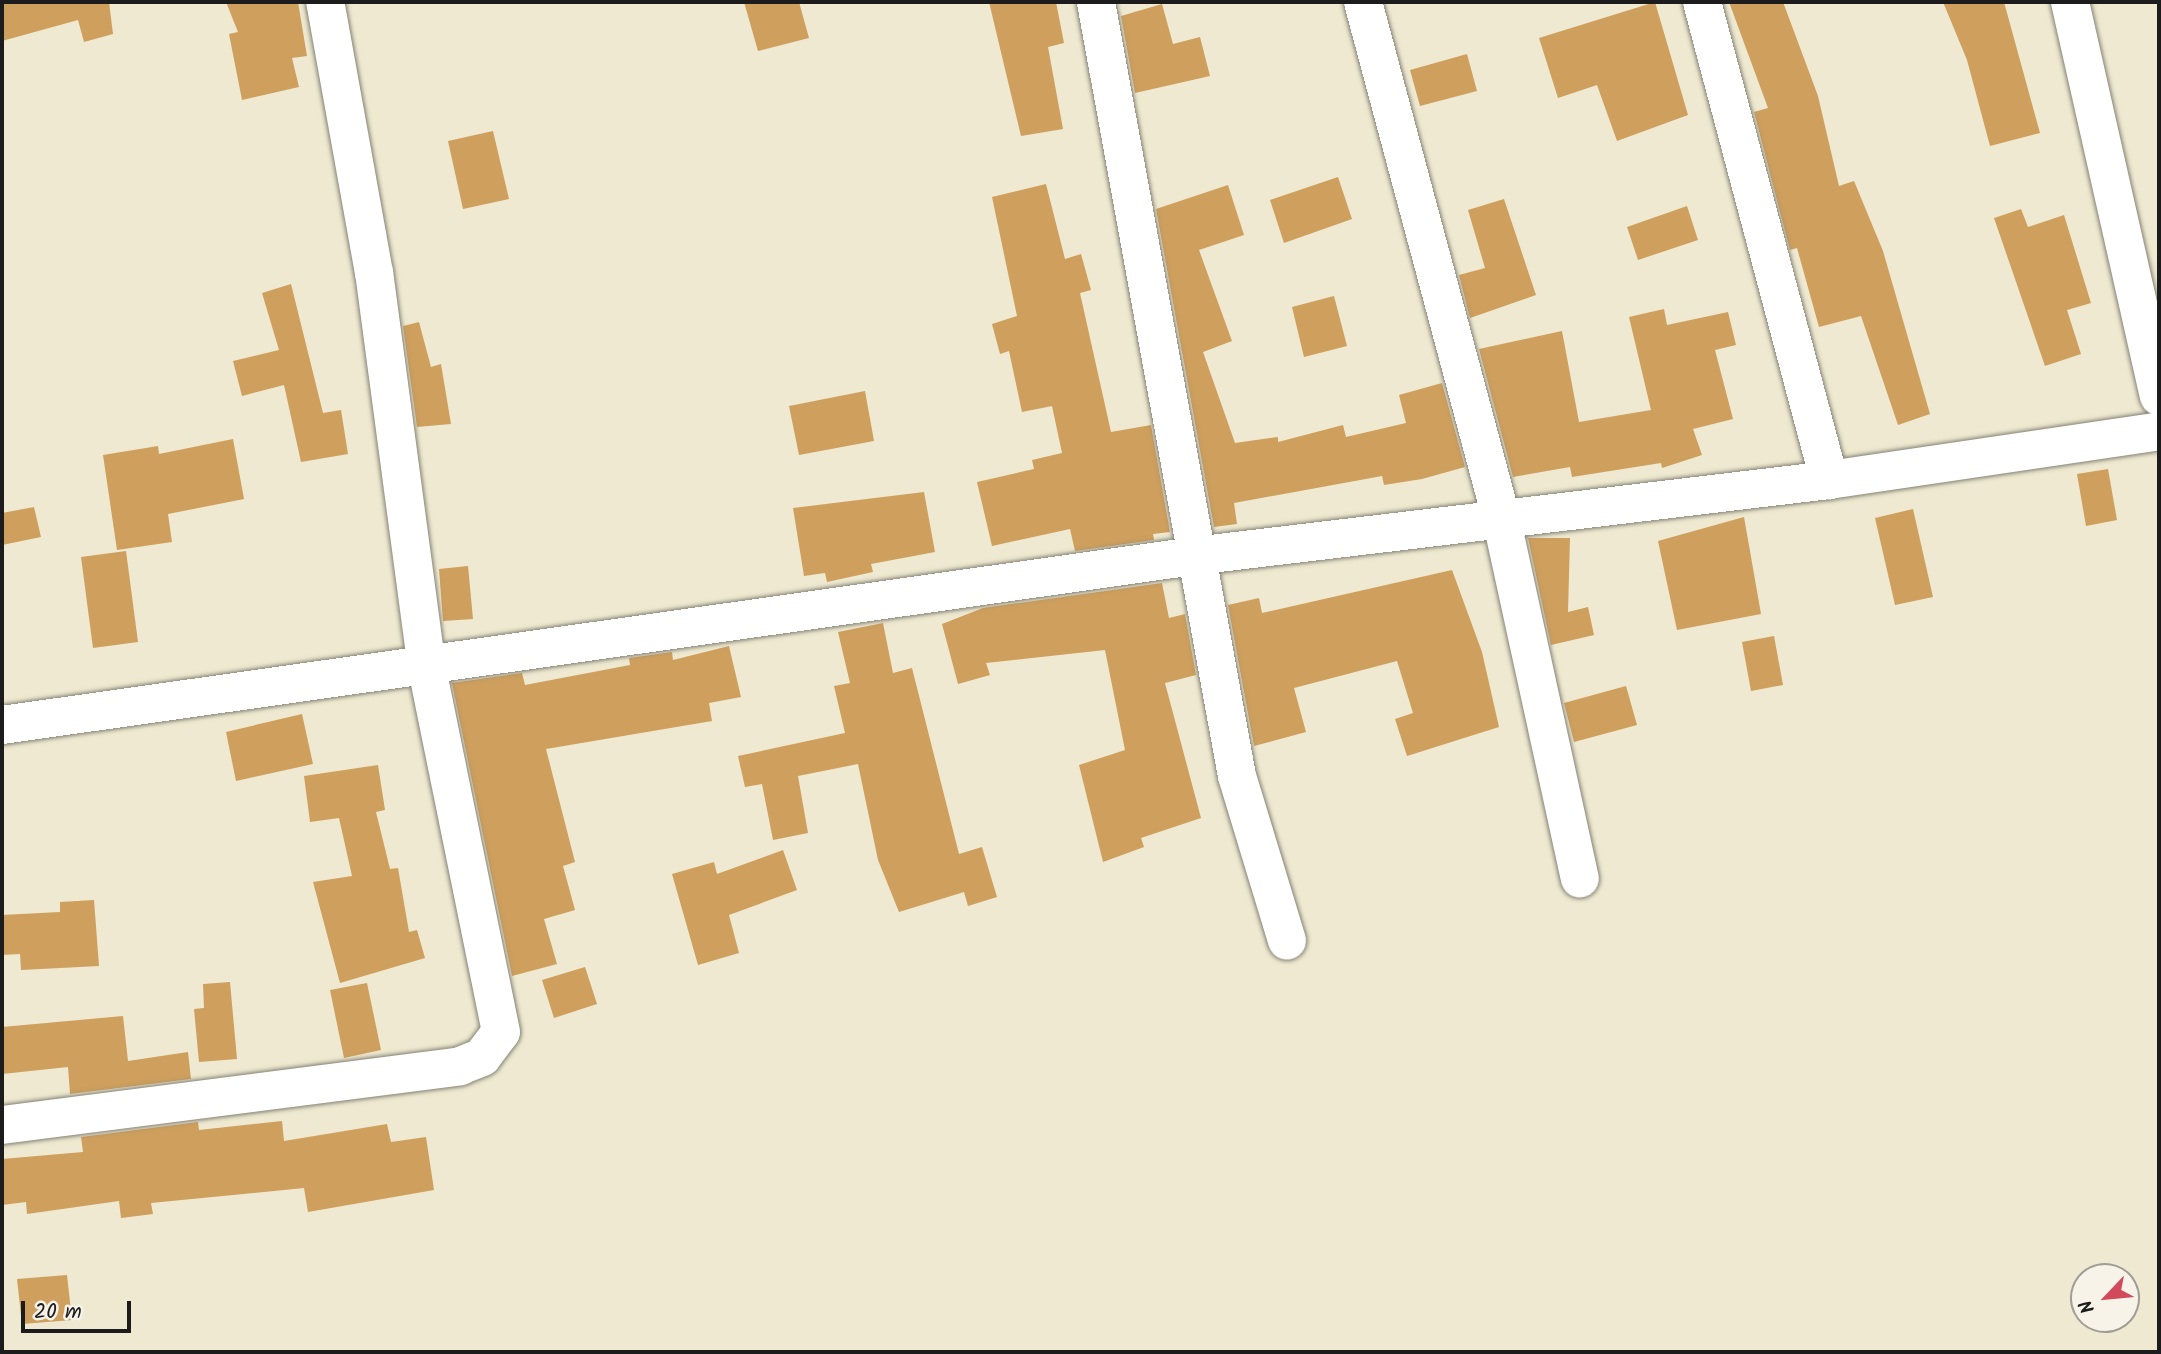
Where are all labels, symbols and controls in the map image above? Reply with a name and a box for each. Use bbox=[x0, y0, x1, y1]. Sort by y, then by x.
north arrow bbox=[2070, 1263, 2140, 1333]
scale bar bbox=[24, 1288, 135, 1332]
text: N bbox=[2072, 1294, 2104, 1318]
text: 20 m bbox=[34, 1296, 82, 1329]

